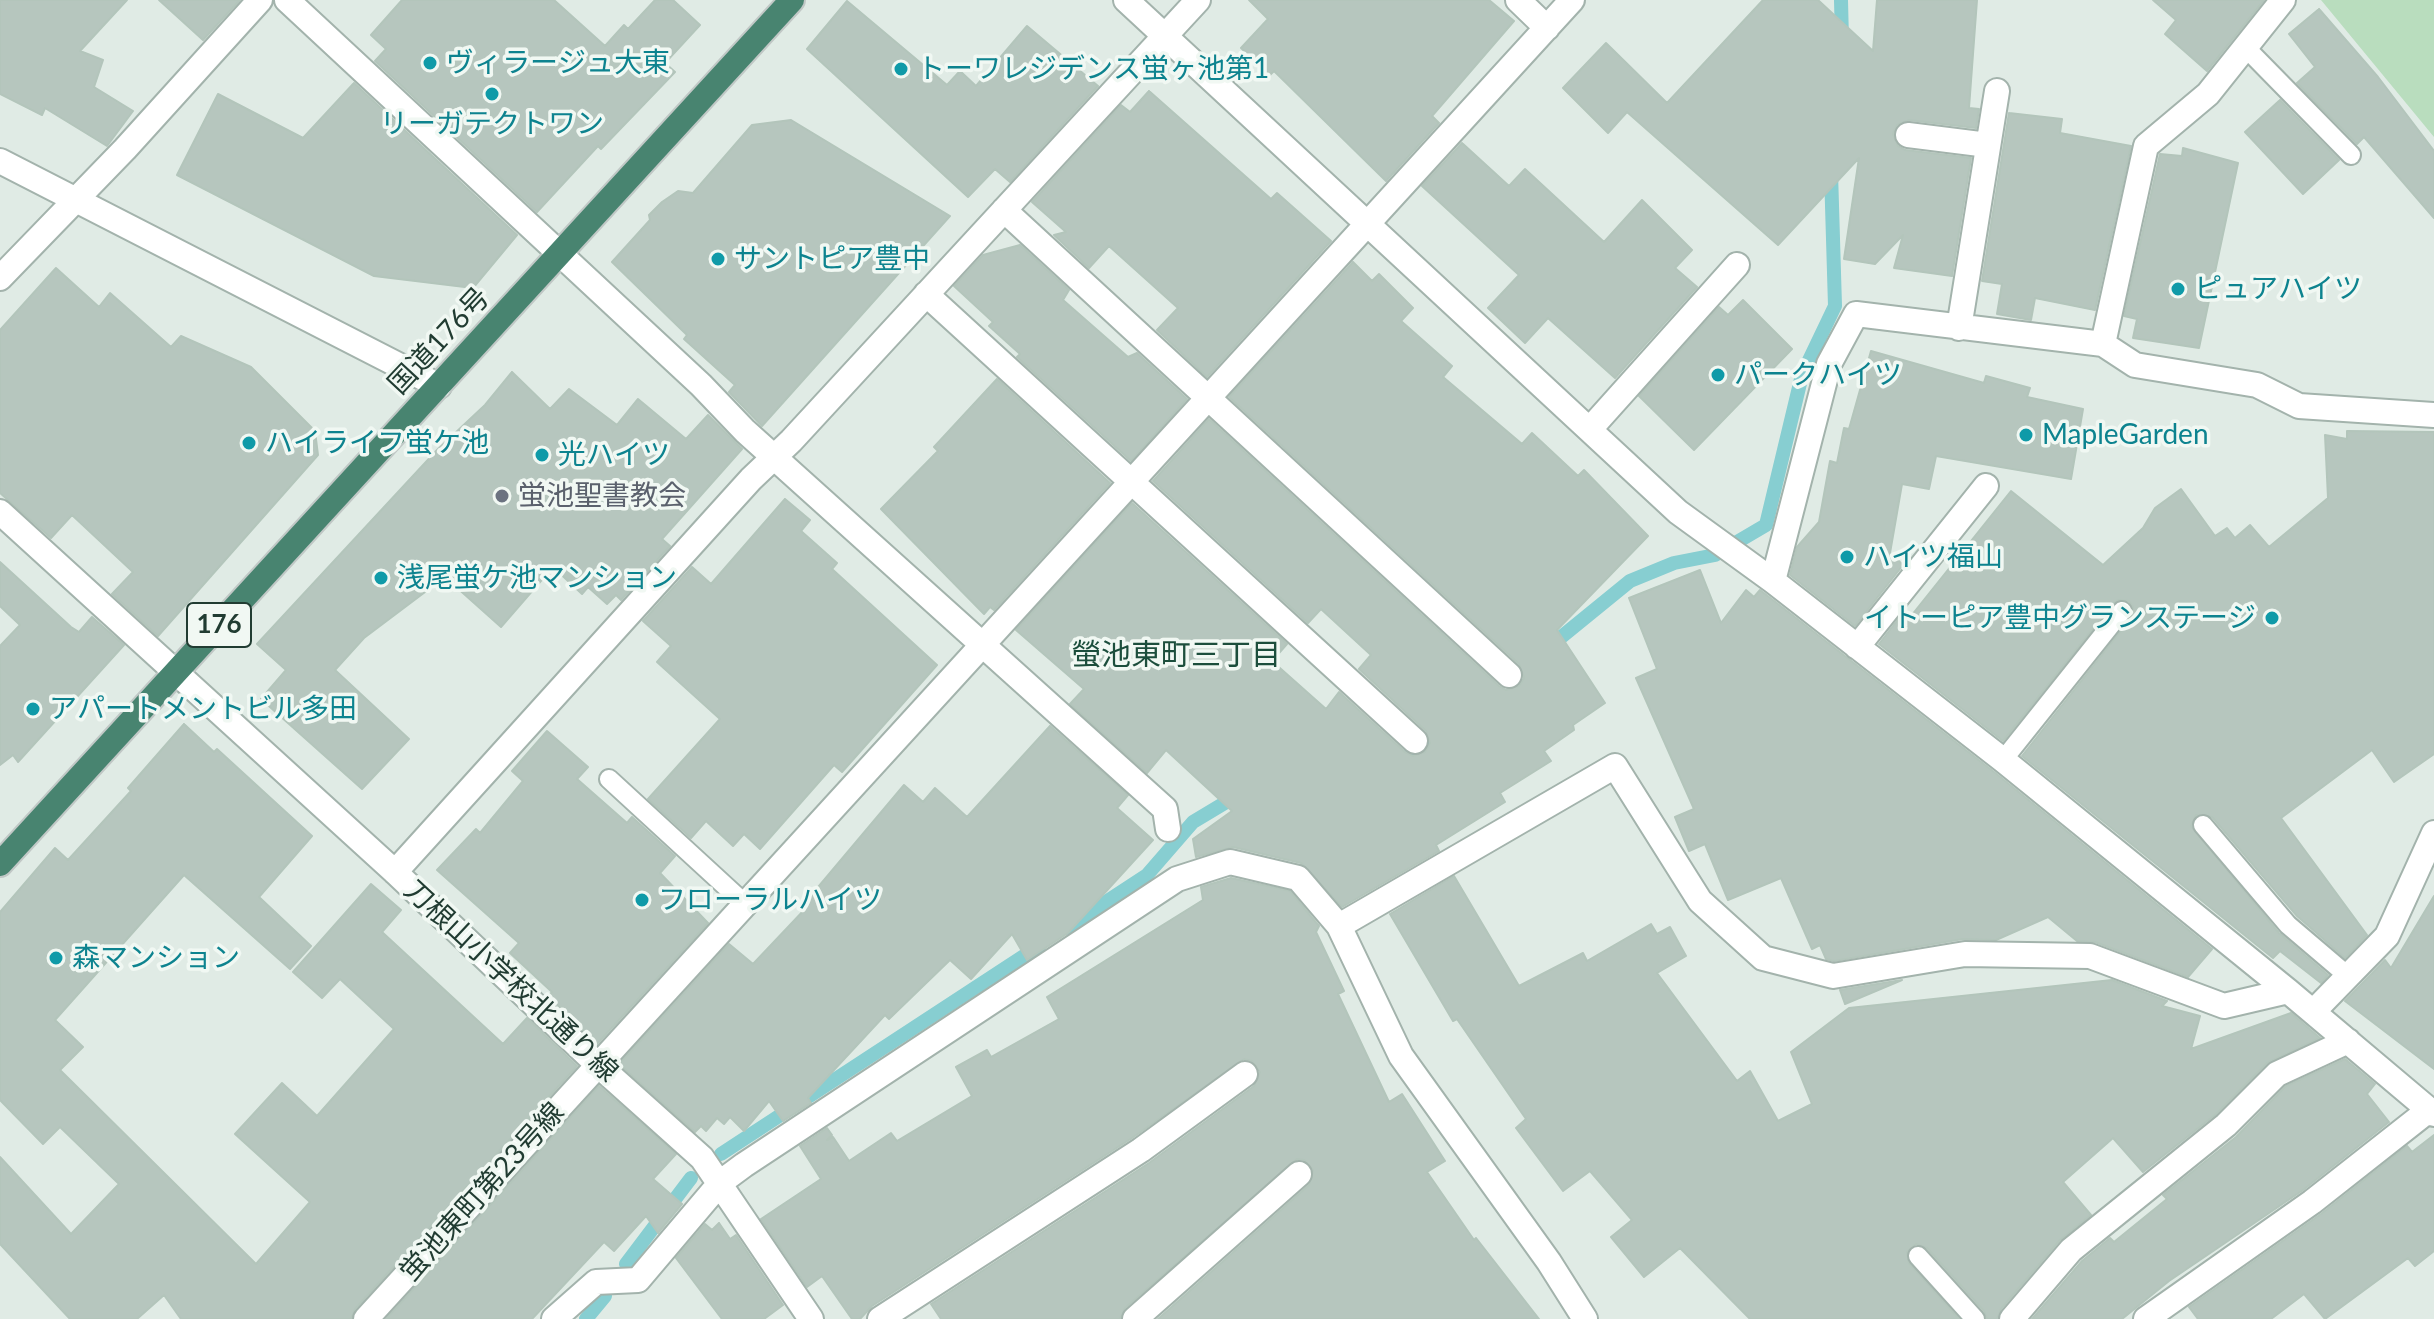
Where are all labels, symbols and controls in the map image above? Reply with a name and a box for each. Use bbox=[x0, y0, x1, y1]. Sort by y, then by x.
place label: ヴィラージュ大東 bbox=[446, 46, 670, 80]
place label: トーワレジデンス蛍ヶ池第1 bbox=[917, 52, 1269, 86]
marker: ヴィラージュ大東 bbox=[421, 54, 439, 72]
marker: トーワレジデンス蛍ヶ池第1 bbox=[892, 60, 910, 78]
marker: リーガテクトワン bbox=[483, 85, 501, 103]
place label: リーガテクトワン bbox=[380, 107, 604, 141]
place label: サントピア豊中 bbox=[734, 242, 930, 276]
marker: サントピア豊中 bbox=[709, 250, 727, 268]
place label: ピュアハイツ bbox=[2194, 272, 2362, 306]
marker: ピュアハイツ bbox=[2169, 280, 2187, 298]
street label: 国道176号 bbox=[381, 281, 497, 401]
place label: パークハイツ bbox=[1734, 358, 1902, 392]
marker: パークハイツ bbox=[1709, 366, 1727, 384]
place label: MapleGarden bbox=[2042, 418, 2209, 452]
place label: ハイライフ蛍ケ池 bbox=[265, 426, 489, 460]
marker: MapleGarden bbox=[2017, 426, 2035, 444]
marker: ハイライフ蛍ケ池 bbox=[240, 434, 258, 452]
place label: 光ハイツ bbox=[558, 438, 670, 472]
marker: 光ハイツ bbox=[533, 446, 551, 464]
place label: 蛍池聖書教会 bbox=[518, 479, 686, 513]
marker: 蛍池聖書教会 bbox=[493, 487, 511, 505]
place label: ハイツ福山 bbox=[1863, 540, 2003, 574]
marker: ハイツ福山 bbox=[1838, 548, 1856, 566]
place label: 浅尾蛍ケ池マンション bbox=[397, 561, 677, 595]
marker: 浅尾蛍ケ池マンション bbox=[372, 569, 390, 587]
place label: イトーピア豊中グランステージ bbox=[1864, 601, 2256, 635]
road number: 176 bbox=[187, 603, 251, 647]
marker: イトーピア豊中グランステージ bbox=[2263, 609, 2281, 627]
district label: 螢池東町三丁目 bbox=[1071, 637, 1281, 673]
place label: アパートメントビル多田 bbox=[49, 692, 357, 726]
marker: アパートメントビル多田 bbox=[24, 700, 42, 718]
street label: 刀根山小学校北通り線 bbox=[397, 873, 625, 1089]
place label: フローラルハイツ bbox=[658, 883, 882, 917]
marker: フローラルハイツ bbox=[633, 891, 651, 909]
place label: 森マンション bbox=[72, 941, 240, 975]
marker: 森マンション bbox=[47, 949, 65, 967]
street label: 蛍池東町第23号線 bbox=[393, 1096, 571, 1288]

